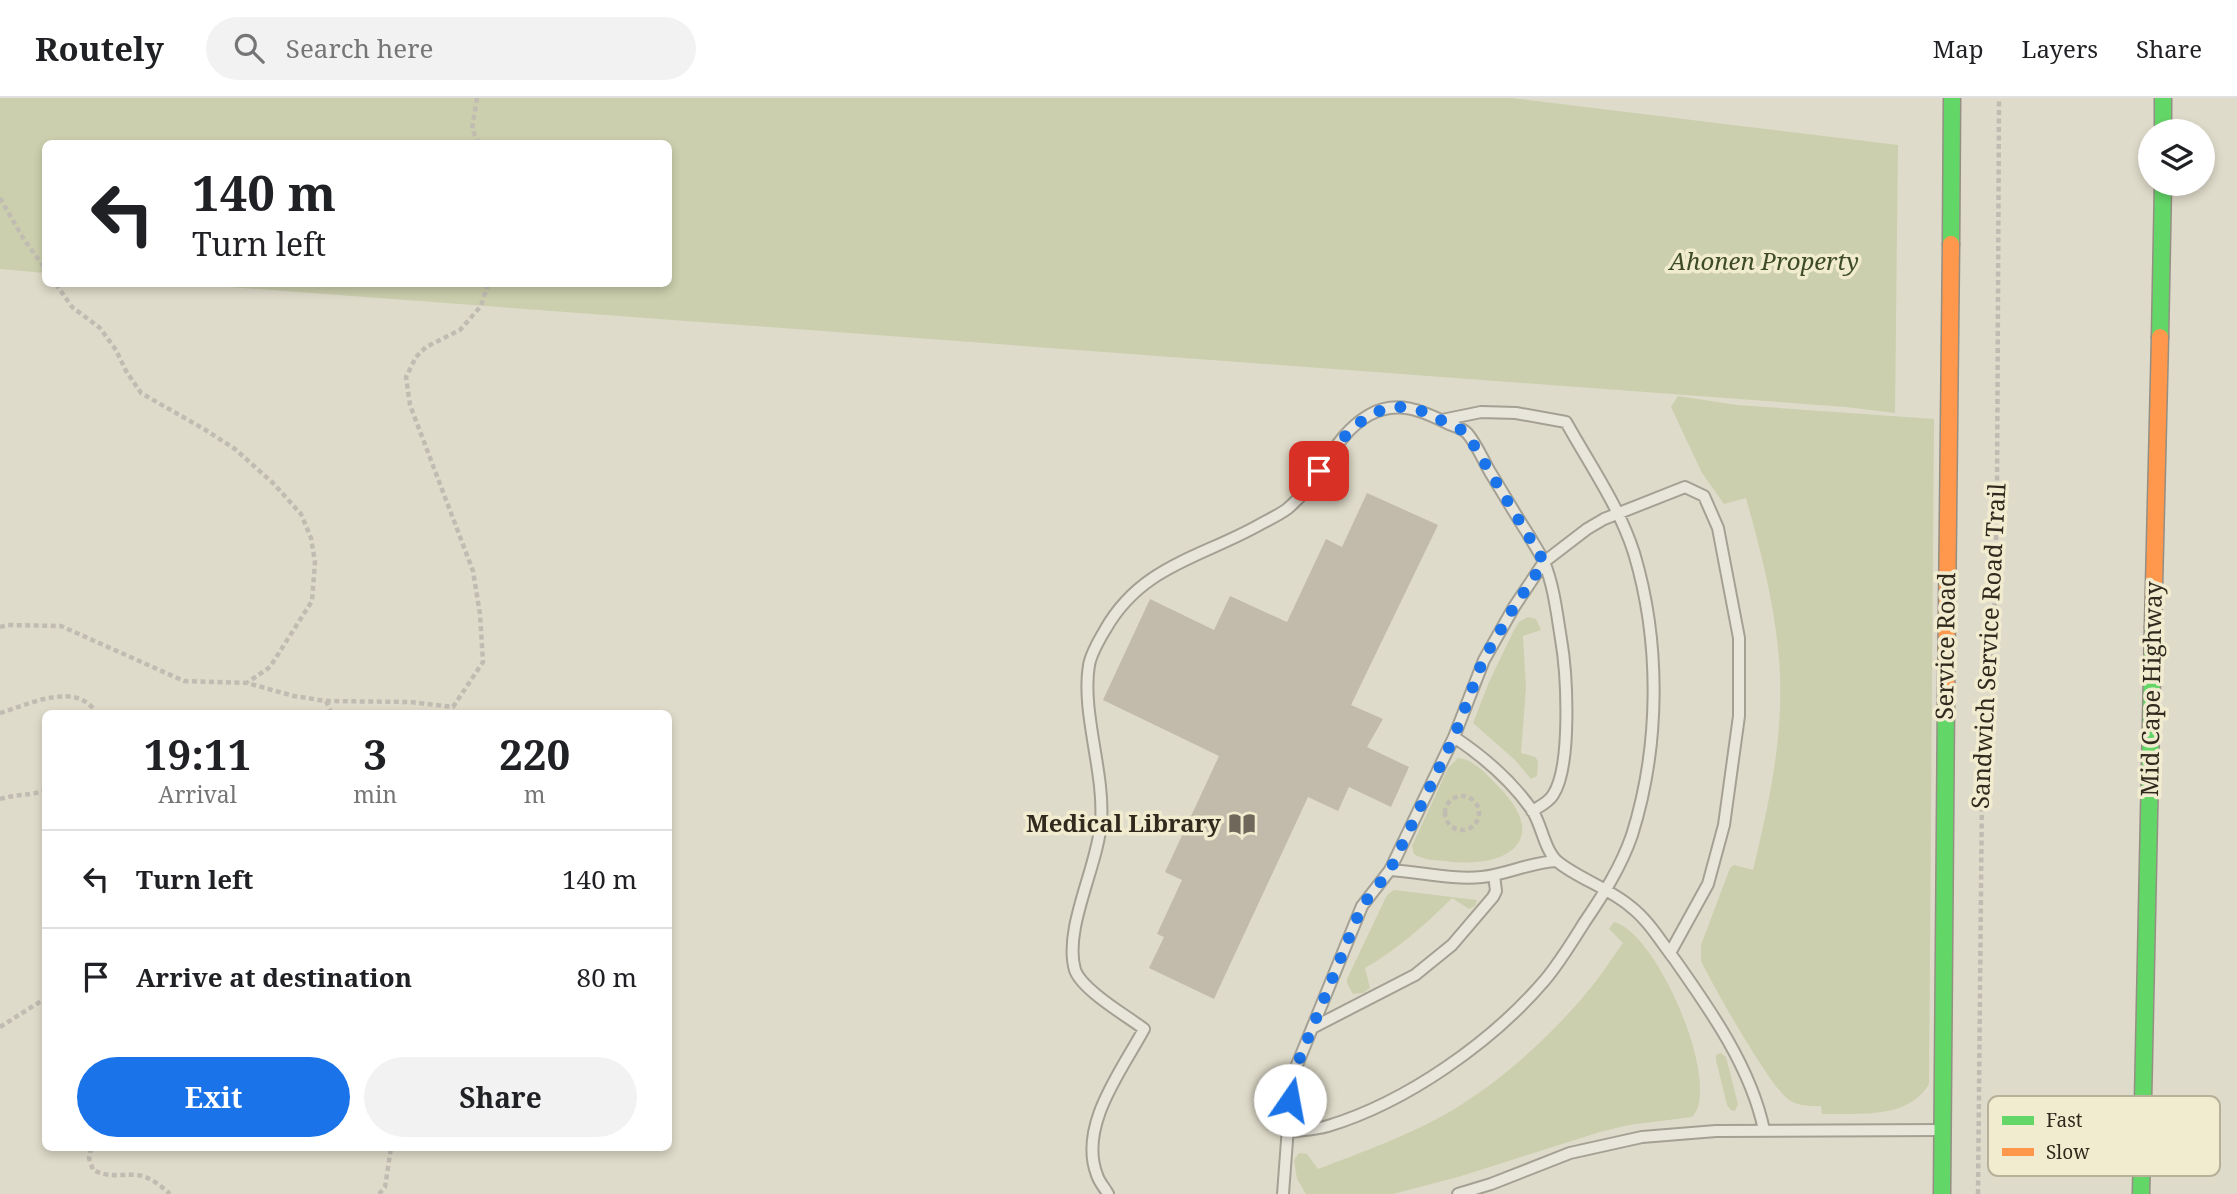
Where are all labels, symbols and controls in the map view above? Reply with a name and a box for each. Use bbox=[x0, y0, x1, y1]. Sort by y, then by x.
search box bbox=[206, 17, 696, 80]
text: Routely bbox=[35, 26, 164, 71]
icon: search bbox=[230, 29, 268, 67]
text: Search here bbox=[286, 30, 433, 66]
text: Map bbox=[1933, 32, 1984, 65]
text: Layers bbox=[2022, 32, 2098, 65]
text: Share bbox=[2136, 32, 2202, 65]
map controls bbox=[2138, 119, 2215, 196]
button: layers bbox=[2138, 119, 2215, 196]
text: 140 m bbox=[192, 159, 336, 225]
icon: left bbox=[77, 168, 168, 259]
text: Turn left bbox=[192, 222, 326, 265]
park label: Ahonen Property bbox=[1667, 244, 1859, 277]
pin bbox=[1289, 441, 1349, 501]
icon: arrive bbox=[1300, 452, 1338, 490]
street label: Sandwich Service Road Trail bbox=[1962, 482, 2013, 810]
street label: Service Road bbox=[1927, 572, 1962, 720]
street label: Mid Cape Highway bbox=[2132, 581, 2169, 797]
text: 19:11 bbox=[144, 725, 251, 782]
text: 3 bbox=[363, 725, 387, 782]
text: 220 bbox=[499, 725, 570, 782]
text: Arrival bbox=[158, 778, 237, 810]
text: min bbox=[353, 778, 397, 810]
text: m bbox=[524, 778, 545, 810]
place label: Medical Library bbox=[1026, 806, 1221, 839]
library icon: Medical Library bbox=[1227, 809, 1257, 839]
icon: left bbox=[77, 860, 115, 898]
text: Turn left bbox=[136, 861, 253, 897]
text: 140 m bbox=[562, 861, 637, 897]
icon: arrive bbox=[77, 958, 115, 996]
text: Arrive at destination bbox=[136, 959, 412, 995]
text: 80 m bbox=[577, 959, 637, 995]
button: Exit bbox=[77, 1057, 350, 1137]
button: Share bbox=[364, 1057, 637, 1137]
position arrow bbox=[1253, 1063, 1327, 1137]
legend bbox=[1988, 1096, 2220, 1176]
text: Fast bbox=[2046, 1107, 2083, 1133]
text: Slow bbox=[2046, 1139, 2090, 1165]

